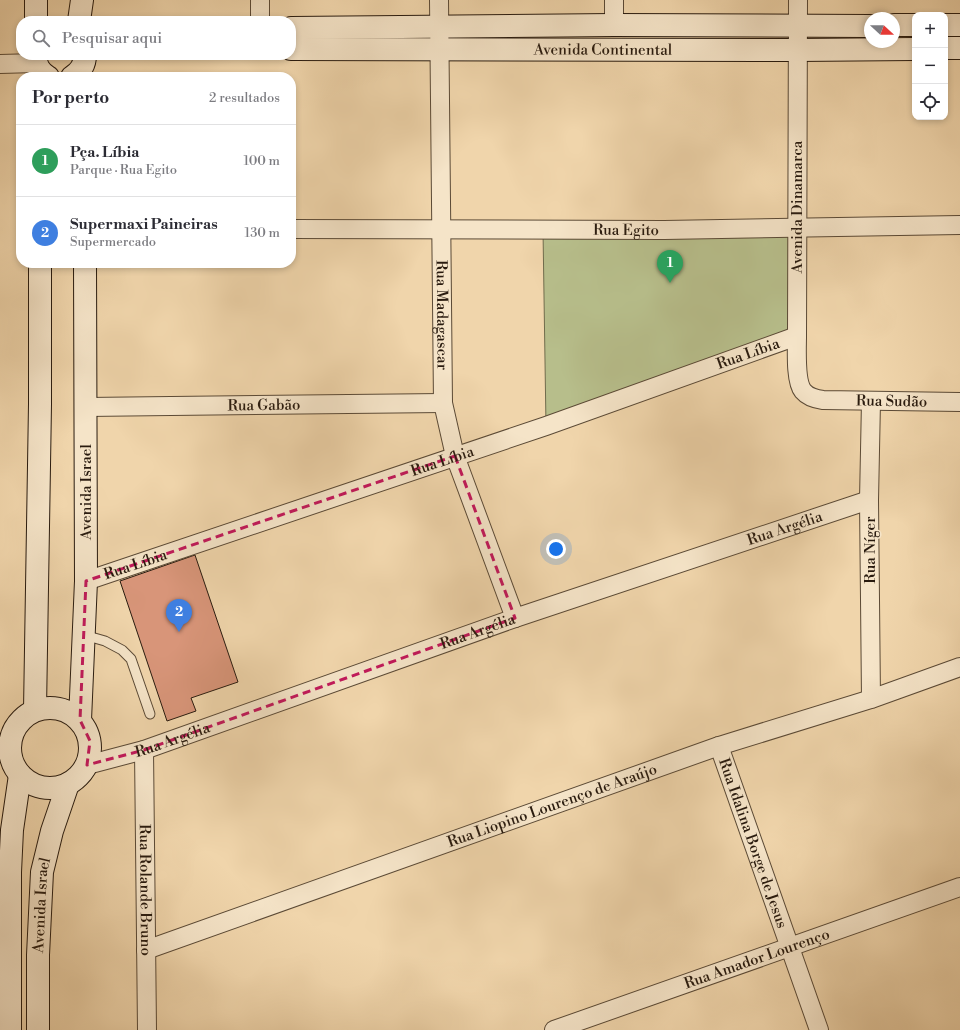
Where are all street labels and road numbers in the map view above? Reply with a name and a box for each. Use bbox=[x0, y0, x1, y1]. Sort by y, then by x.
street label: Avenida Continental bbox=[533, 40, 673, 60]
street label: Avenida Dinamarca bbox=[788, 140, 807, 274]
street label: Rua Egito bbox=[593, 221, 659, 240]
street label: Rua Madagascar bbox=[432, 260, 452, 371]
street label: Rua Líbia bbox=[714, 334, 783, 374]
street label: Rua Sudão bbox=[856, 391, 927, 412]
street label: Rua Gabão bbox=[227, 396, 301, 415]
street label: Rua Líbia bbox=[408, 442, 477, 481]
street label: Avenida Israel bbox=[77, 444, 96, 541]
street label: Rua Argélia bbox=[745, 507, 825, 550]
street label: Rua Níger bbox=[861, 516, 880, 584]
street label: Rua Líbia bbox=[101, 545, 170, 584]
street label: Rua Argélia bbox=[438, 610, 518, 654]
street label: Rua Argélia bbox=[133, 718, 213, 762]
street label: Rua Idalina Borge de Jesus bbox=[714, 756, 791, 931]
street label: Rua Liopino Lourenço de Araújo bbox=[445, 760, 660, 852]
street label: Rua Rolande Bruno bbox=[135, 824, 155, 956]
street label: Avenida Israel bbox=[29, 855, 55, 954]
street label: Rua Amador Lourenço bbox=[682, 925, 832, 993]

